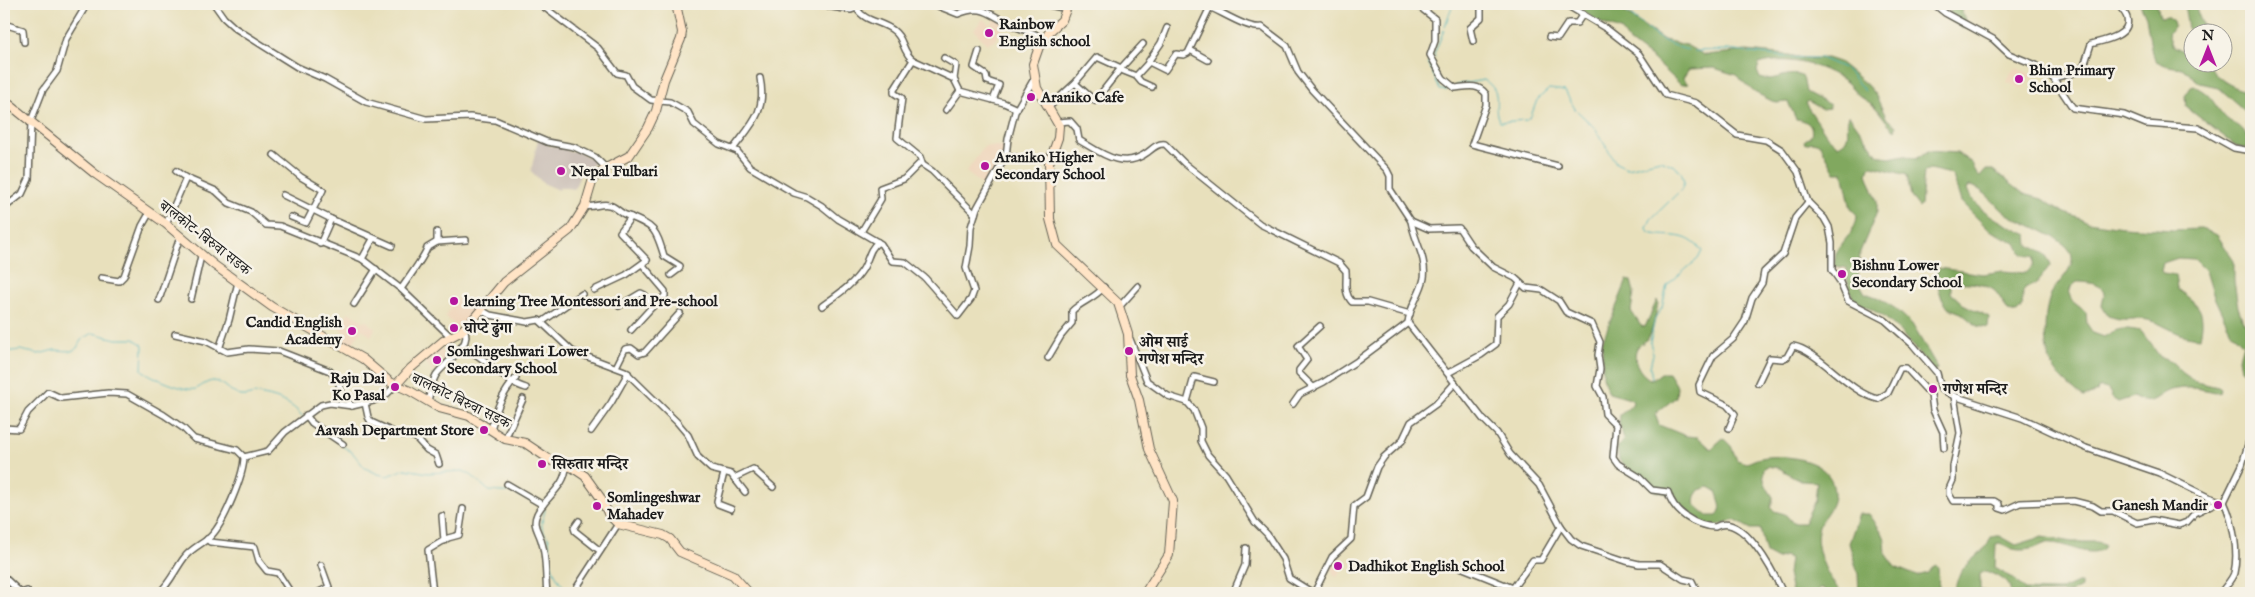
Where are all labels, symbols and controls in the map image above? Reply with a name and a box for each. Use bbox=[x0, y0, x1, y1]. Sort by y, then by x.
place label: Rainbow English school bbox=[999, 15, 1091, 51]
north arrow bbox=[2182, 22, 2232, 72]
marker: Rainbow English school bbox=[983, 27, 995, 39]
text: N bbox=[2201, 27, 2214, 45]
place label: Bhim Primary School bbox=[2029, 61, 2116, 97]
marker: Bhim Primary School bbox=[2013, 73, 2025, 85]
place label: Araniko Cafe bbox=[1040, 88, 1124, 107]
marker: Araniko Cafe bbox=[1025, 91, 1037, 103]
place label: Araniko Higher Secondary School bbox=[994, 148, 1106, 184]
marker: Araniko Higher Secondary School bbox=[979, 160, 991, 172]
place label: Nepal Fulbari bbox=[570, 162, 658, 181]
marker: Nepal Fulbari bbox=[555, 165, 567, 177]
street label: बालकोट-बिरुवा सडक bbox=[154, 196, 256, 281]
place label: Bishnu Lower Secondary School bbox=[1852, 256, 1963, 292]
marker: Bishnu Lower Secondary School bbox=[1836, 268, 1848, 280]
place label: learning Tree Montessori and Pre-school bbox=[463, 292, 719, 311]
marker: learning Tree Montessori and Pre-school bbox=[448, 295, 460, 307]
place label: Candid English Academy bbox=[246, 313, 343, 349]
place label: घोप्टे ढुंगा bbox=[463, 318, 513, 338]
marker: घोप्टे ढुंगा bbox=[448, 322, 460, 334]
marker: Candid English Academy bbox=[346, 325, 358, 337]
place label: ओम साई गणेश मन्दिर bbox=[1138, 332, 1205, 369]
place label: Somlingeshwari Lower Secondary School bbox=[447, 342, 589, 378]
marker: ओम साई गणेश मन्दिर bbox=[1123, 345, 1135, 357]
marker: Somlingeshwari Lower Secondary School bbox=[431, 354, 443, 366]
street label: बालकोट बिरुवा सडक bbox=[407, 368, 515, 434]
place label: Raju Dai Ko Pasal bbox=[330, 369, 386, 405]
place label: गणेश मन्दिर bbox=[1942, 379, 2009, 399]
marker: Raju Dai Ko Pasal bbox=[389, 381, 401, 393]
marker: गणेश मन्दिर bbox=[1927, 383, 1939, 395]
place label: Aavash Department Store bbox=[315, 421, 474, 440]
marker: Aavash Department Store bbox=[478, 424, 490, 436]
place label: सिरुतार मन्दिर bbox=[551, 455, 630, 474]
marker: सिरुतार मन्दिर bbox=[536, 458, 548, 470]
place label: Somlingeshwar Mahadev bbox=[607, 488, 701, 524]
place label: Ganesh Mandir bbox=[2112, 496, 2208, 515]
marker: Ganesh Mandir bbox=[2212, 499, 2224, 511]
marker: Somlingeshwar Mahadev bbox=[591, 500, 603, 512]
place label: Dadhikot English School bbox=[1348, 557, 1505, 576]
marker: Dadhikot English School bbox=[1332, 560, 1344, 572]

